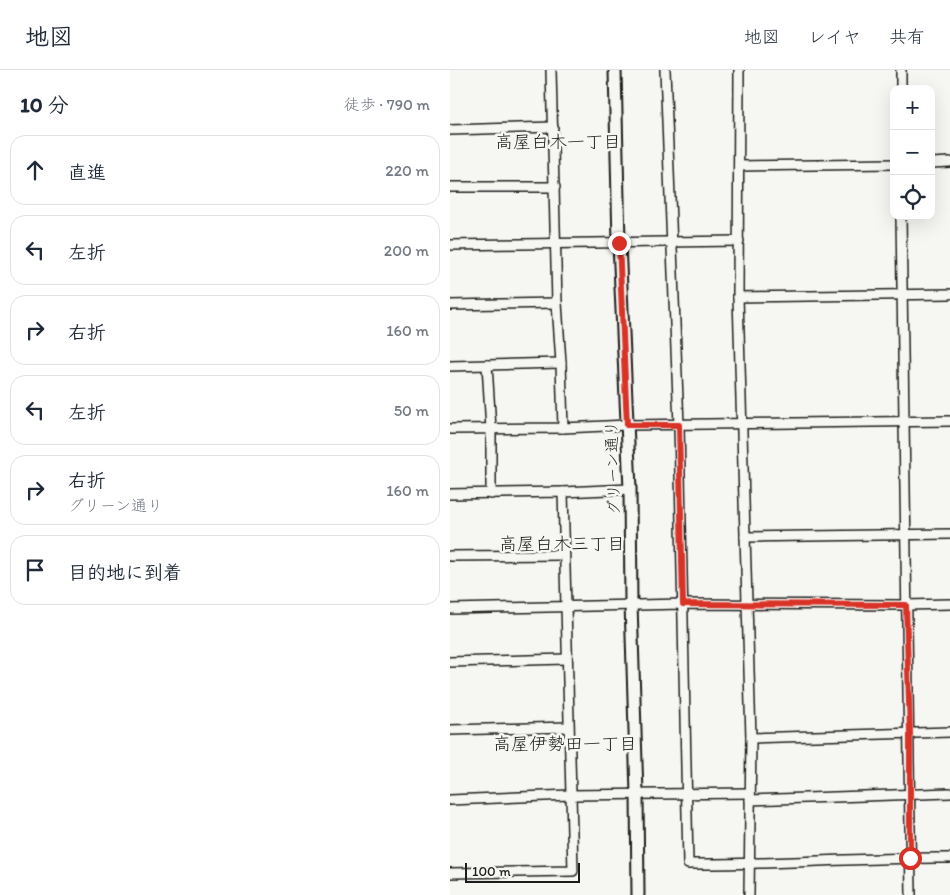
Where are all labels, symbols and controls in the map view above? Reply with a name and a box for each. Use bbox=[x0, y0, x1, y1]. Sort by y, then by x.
text: 地図 bbox=[25, 22, 73, 51]
text: 地図 bbox=[744, 26, 780, 48]
text: レイヤ bbox=[808, 26, 861, 48]
text: 共有 bbox=[889, 26, 925, 48]
map controls bbox=[890, 85, 935, 220]
button: + bbox=[890, 85, 935, 130]
text: 10 分 bbox=[20, 92, 68, 117]
text: 徒歩 · 790 m bbox=[344, 95, 430, 114]
button: − bbox=[890, 130, 935, 175]
district label: 高屋白木一丁目 bbox=[495, 131, 621, 153]
icon: ahead bbox=[21, 156, 49, 184]
text: 直進 bbox=[68, 161, 106, 184]
text: 220 m bbox=[385, 161, 429, 180]
button: locate bbox=[890, 175, 935, 220]
route end bbox=[608, 232, 631, 255]
icon: left bbox=[21, 236, 49, 264]
text: 左折 bbox=[68, 241, 106, 264]
text: 200 m bbox=[384, 241, 429, 260]
icon: right bbox=[21, 316, 49, 344]
text: 右折 bbox=[68, 321, 106, 344]
text: 160 m bbox=[386, 321, 429, 340]
icon: left bbox=[21, 396, 49, 424]
text: 左折 bbox=[68, 401, 106, 424]
text: 50 m bbox=[394, 401, 429, 420]
street label: グリーン通り bbox=[601, 420, 624, 516]
text: 右折 bbox=[68, 469, 106, 492]
icon: right bbox=[21, 476, 49, 504]
text: 160 m bbox=[386, 481, 429, 500]
text: グリーン通り bbox=[68, 496, 163, 515]
district label: 高屋白木三丁目 bbox=[499, 533, 625, 555]
icon: arrive bbox=[21, 556, 49, 584]
text: 目的地に到着 bbox=[68, 561, 182, 584]
district label: 高屋伊勢田一丁目 bbox=[493, 733, 637, 755]
route start bbox=[899, 847, 922, 870]
scale bar bbox=[465, 860, 580, 883]
text: 100 m bbox=[472, 863, 511, 880]

